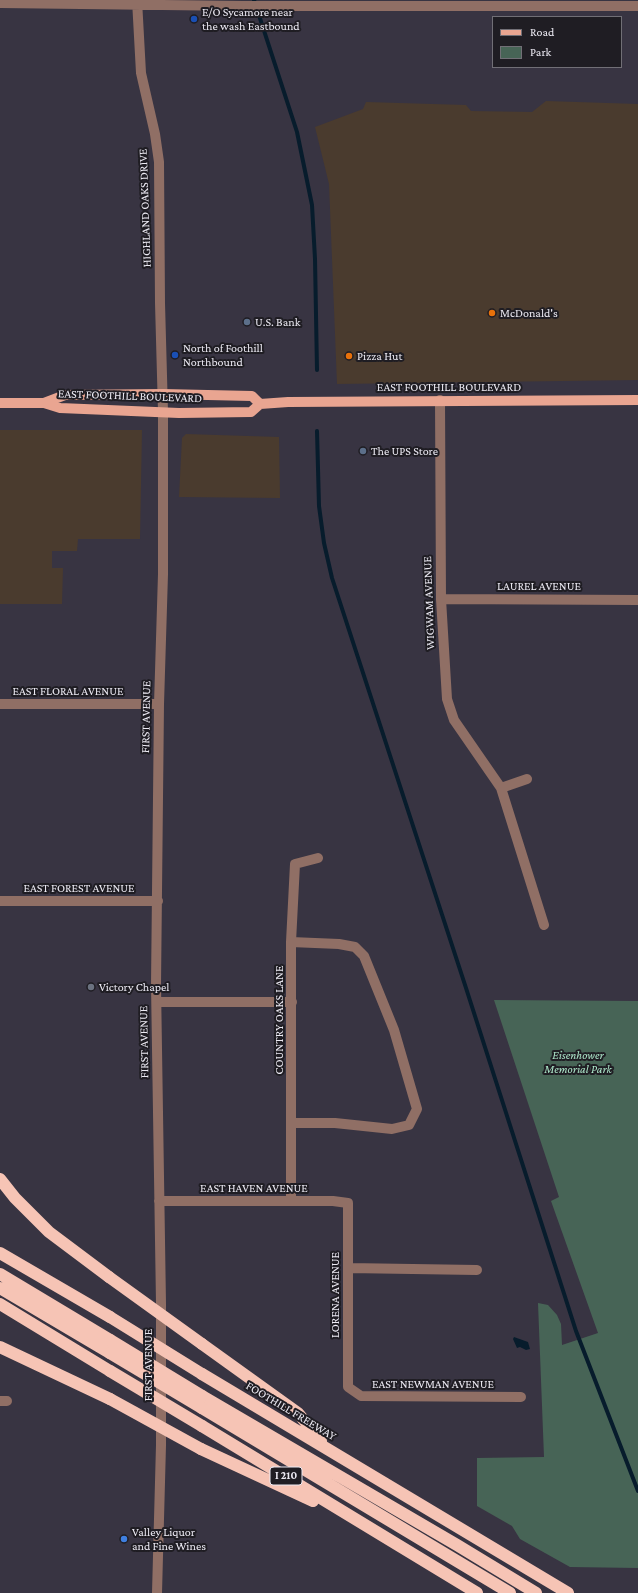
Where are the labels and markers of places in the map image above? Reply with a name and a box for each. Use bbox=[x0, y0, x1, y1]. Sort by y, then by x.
place label: E/O Sycamore near the wash Eastbound bbox=[202, 5, 300, 33]
marker: E/O Sycamore near the wash Eastbound bbox=[189, 14, 199, 24]
place label: McDonald's bbox=[500, 306, 558, 320]
marker: McDonald's bbox=[487, 308, 497, 318]
place label: U.S. Bank bbox=[255, 315, 300, 329]
marker: U.S. Bank bbox=[242, 317, 252, 327]
place label: North of Foothill Northbound bbox=[183, 341, 263, 369]
place label: Pizza Hut bbox=[357, 349, 402, 363]
marker: North of Foothill Northbound bbox=[170, 350, 180, 360]
marker: Pizza Hut bbox=[344, 351, 354, 361]
place label: The UPS Store bbox=[371, 444, 438, 458]
marker: The UPS Store bbox=[358, 446, 368, 456]
place label: Victory Chapel bbox=[99, 980, 169, 994]
marker: Victory Chapel bbox=[86, 982, 96, 992]
place label: Valley Liquor and Fine Wines bbox=[132, 1525, 206, 1553]
marker: Valley Liquor and Fine Wines bbox=[119, 1534, 129, 1544]

